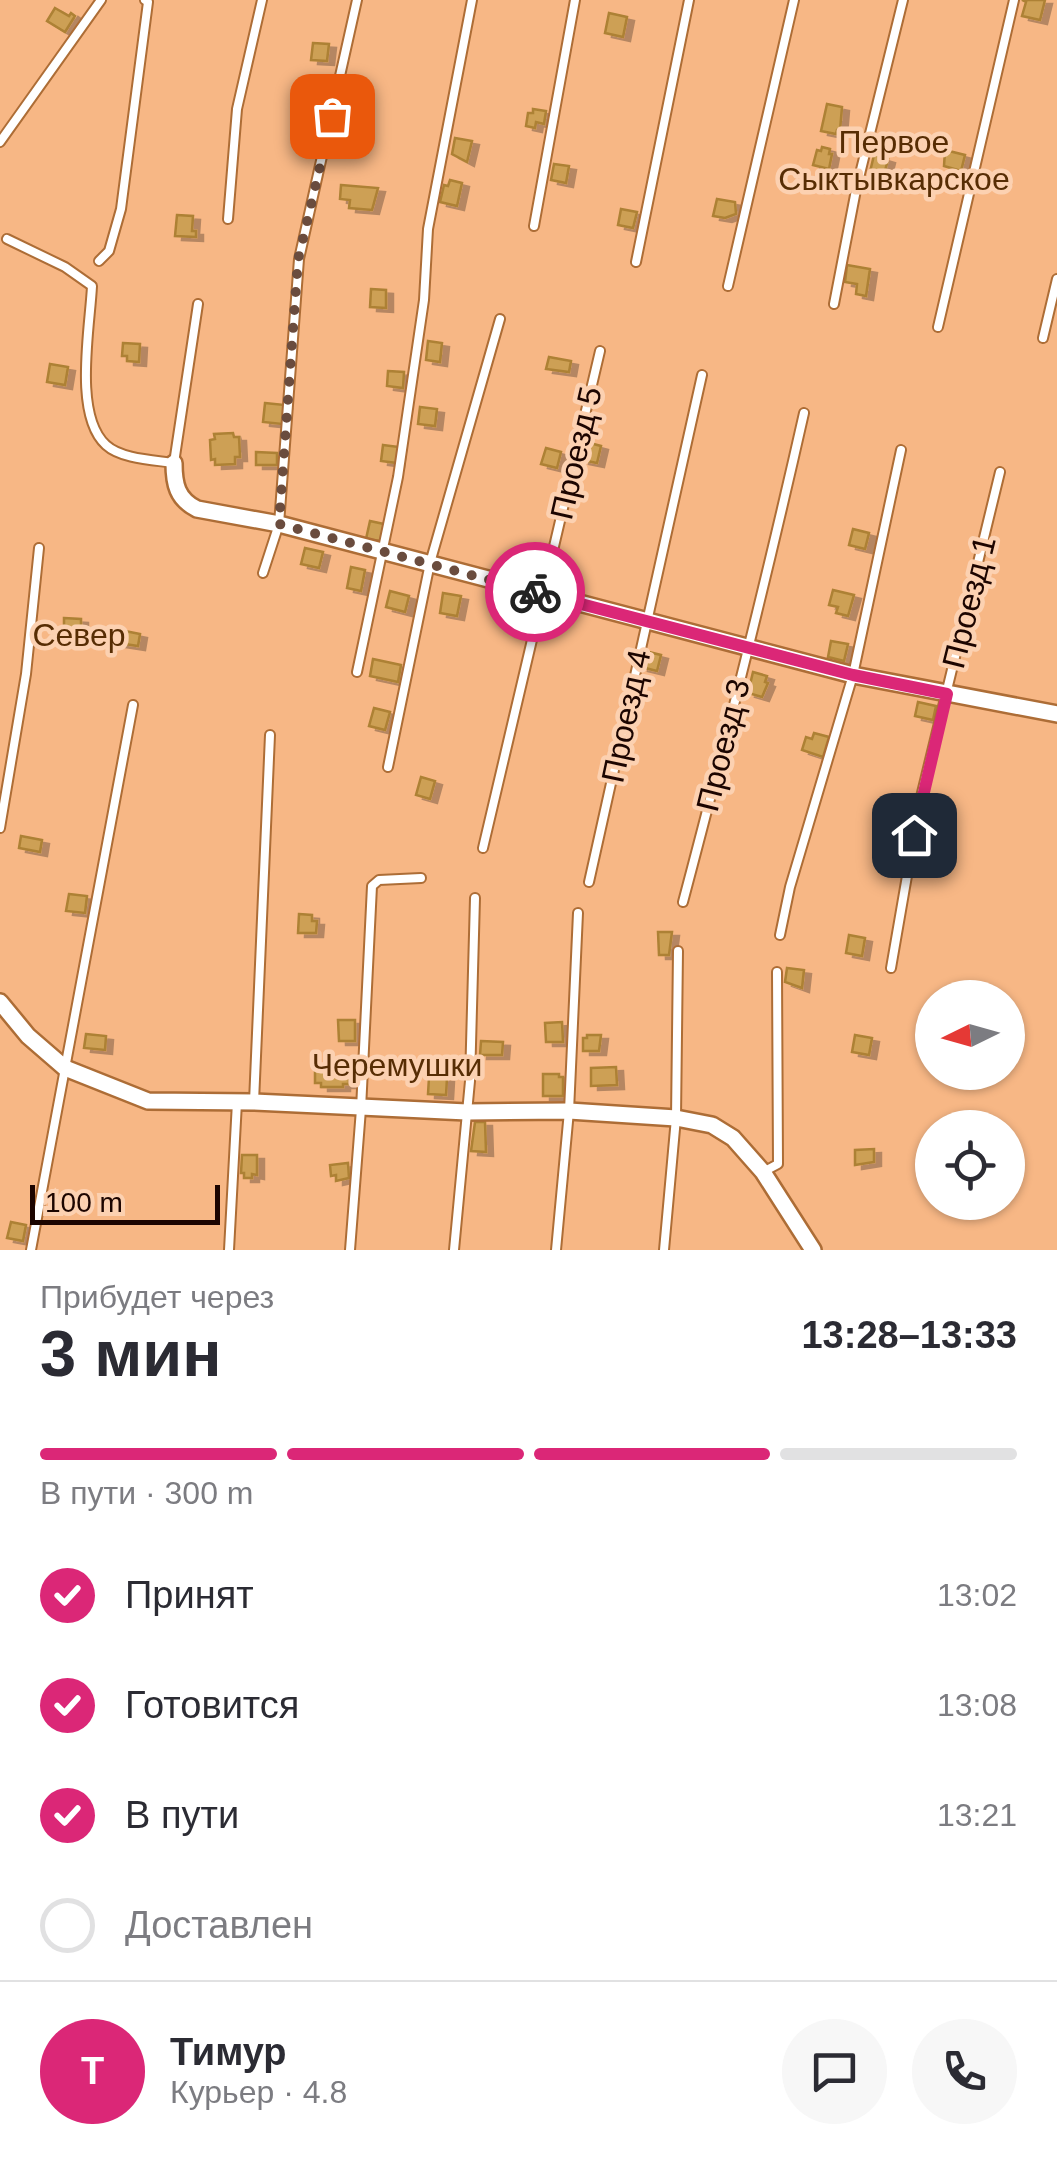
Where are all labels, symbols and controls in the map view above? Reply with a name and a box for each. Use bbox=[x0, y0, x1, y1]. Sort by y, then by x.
pin bbox=[290, 74, 375, 159]
icon: bag bbox=[305, 89, 360, 144]
park label: Первое Сыктывкарское bbox=[778, 124, 1010, 197]
street label: Проезд 5 bbox=[543, 383, 609, 523]
street label: Проезд 1 bbox=[935, 532, 1003, 672]
courier bbox=[485, 542, 585, 642]
icon: bike bbox=[508, 565, 563, 620]
park label: Север bbox=[32, 617, 126, 653]
street label: Проезд 4 bbox=[594, 646, 658, 786]
street label: Проезд 3 bbox=[689, 675, 757, 815]
pin bbox=[872, 793, 957, 878]
icon: home bbox=[887, 808, 942, 863]
north arrow bbox=[915, 980, 1025, 1090]
map controls bbox=[915, 980, 1025, 1220]
park label: Черемушки bbox=[312, 1047, 482, 1083]
button: locate bbox=[915, 1110, 1025, 1220]
scale bar bbox=[30, 1180, 220, 1224]
text: 100 m bbox=[45, 1187, 123, 1218]
text: Прибудет через bbox=[40, 1279, 274, 1315]
text: 13:28–13:33 bbox=[801, 1314, 1017, 1356]
text: 3 мин bbox=[40, 1317, 222, 1390]
text: В пути · 300 m bbox=[40, 1475, 253, 1511]
icon: check bbox=[40, 1568, 95, 1623]
text: Принят bbox=[125, 1574, 254, 1616]
text: 13:02 bbox=[937, 1577, 1017, 1613]
icon: check bbox=[40, 1678, 95, 1733]
text: Готовится bbox=[125, 1684, 299, 1726]
text: 13:08 bbox=[937, 1687, 1017, 1723]
icon: check bbox=[40, 1788, 95, 1843]
text: В пути bbox=[125, 1794, 239, 1836]
text: 13:21 bbox=[937, 1797, 1017, 1833]
text: Доставлен bbox=[125, 1904, 313, 1946]
button: chat bbox=[782, 2019, 887, 2124]
button: phone bbox=[912, 2019, 1017, 2124]
text: Тимур bbox=[170, 2031, 287, 2073]
text: Т bbox=[81, 2050, 104, 2092]
text: Курьер · 4.8 bbox=[170, 2074, 347, 2110]

